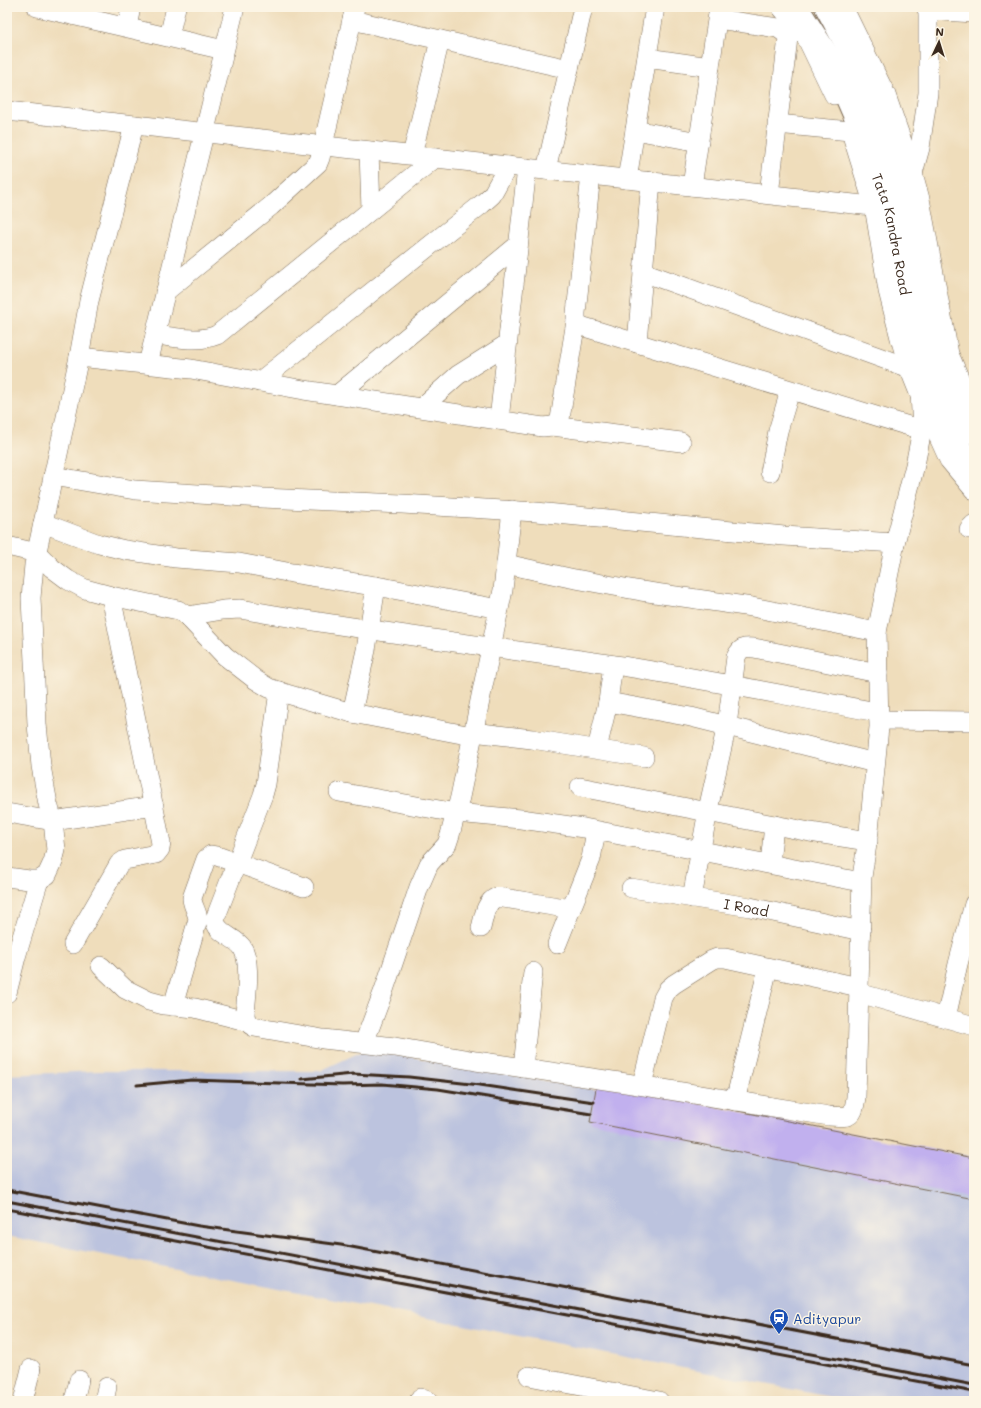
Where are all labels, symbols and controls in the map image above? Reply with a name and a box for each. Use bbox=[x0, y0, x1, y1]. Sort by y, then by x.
north arrow bbox=[919, 22, 959, 62]
text: N bbox=[935, 24, 944, 39]
street label: Tata Kandra Road bbox=[868, 170, 916, 297]
street label: I Road bbox=[723, 893, 771, 920]
station icon: Adityapur bbox=[768, 1307, 790, 1335]
place label: Adityapur bbox=[793, 1309, 861, 1328]

